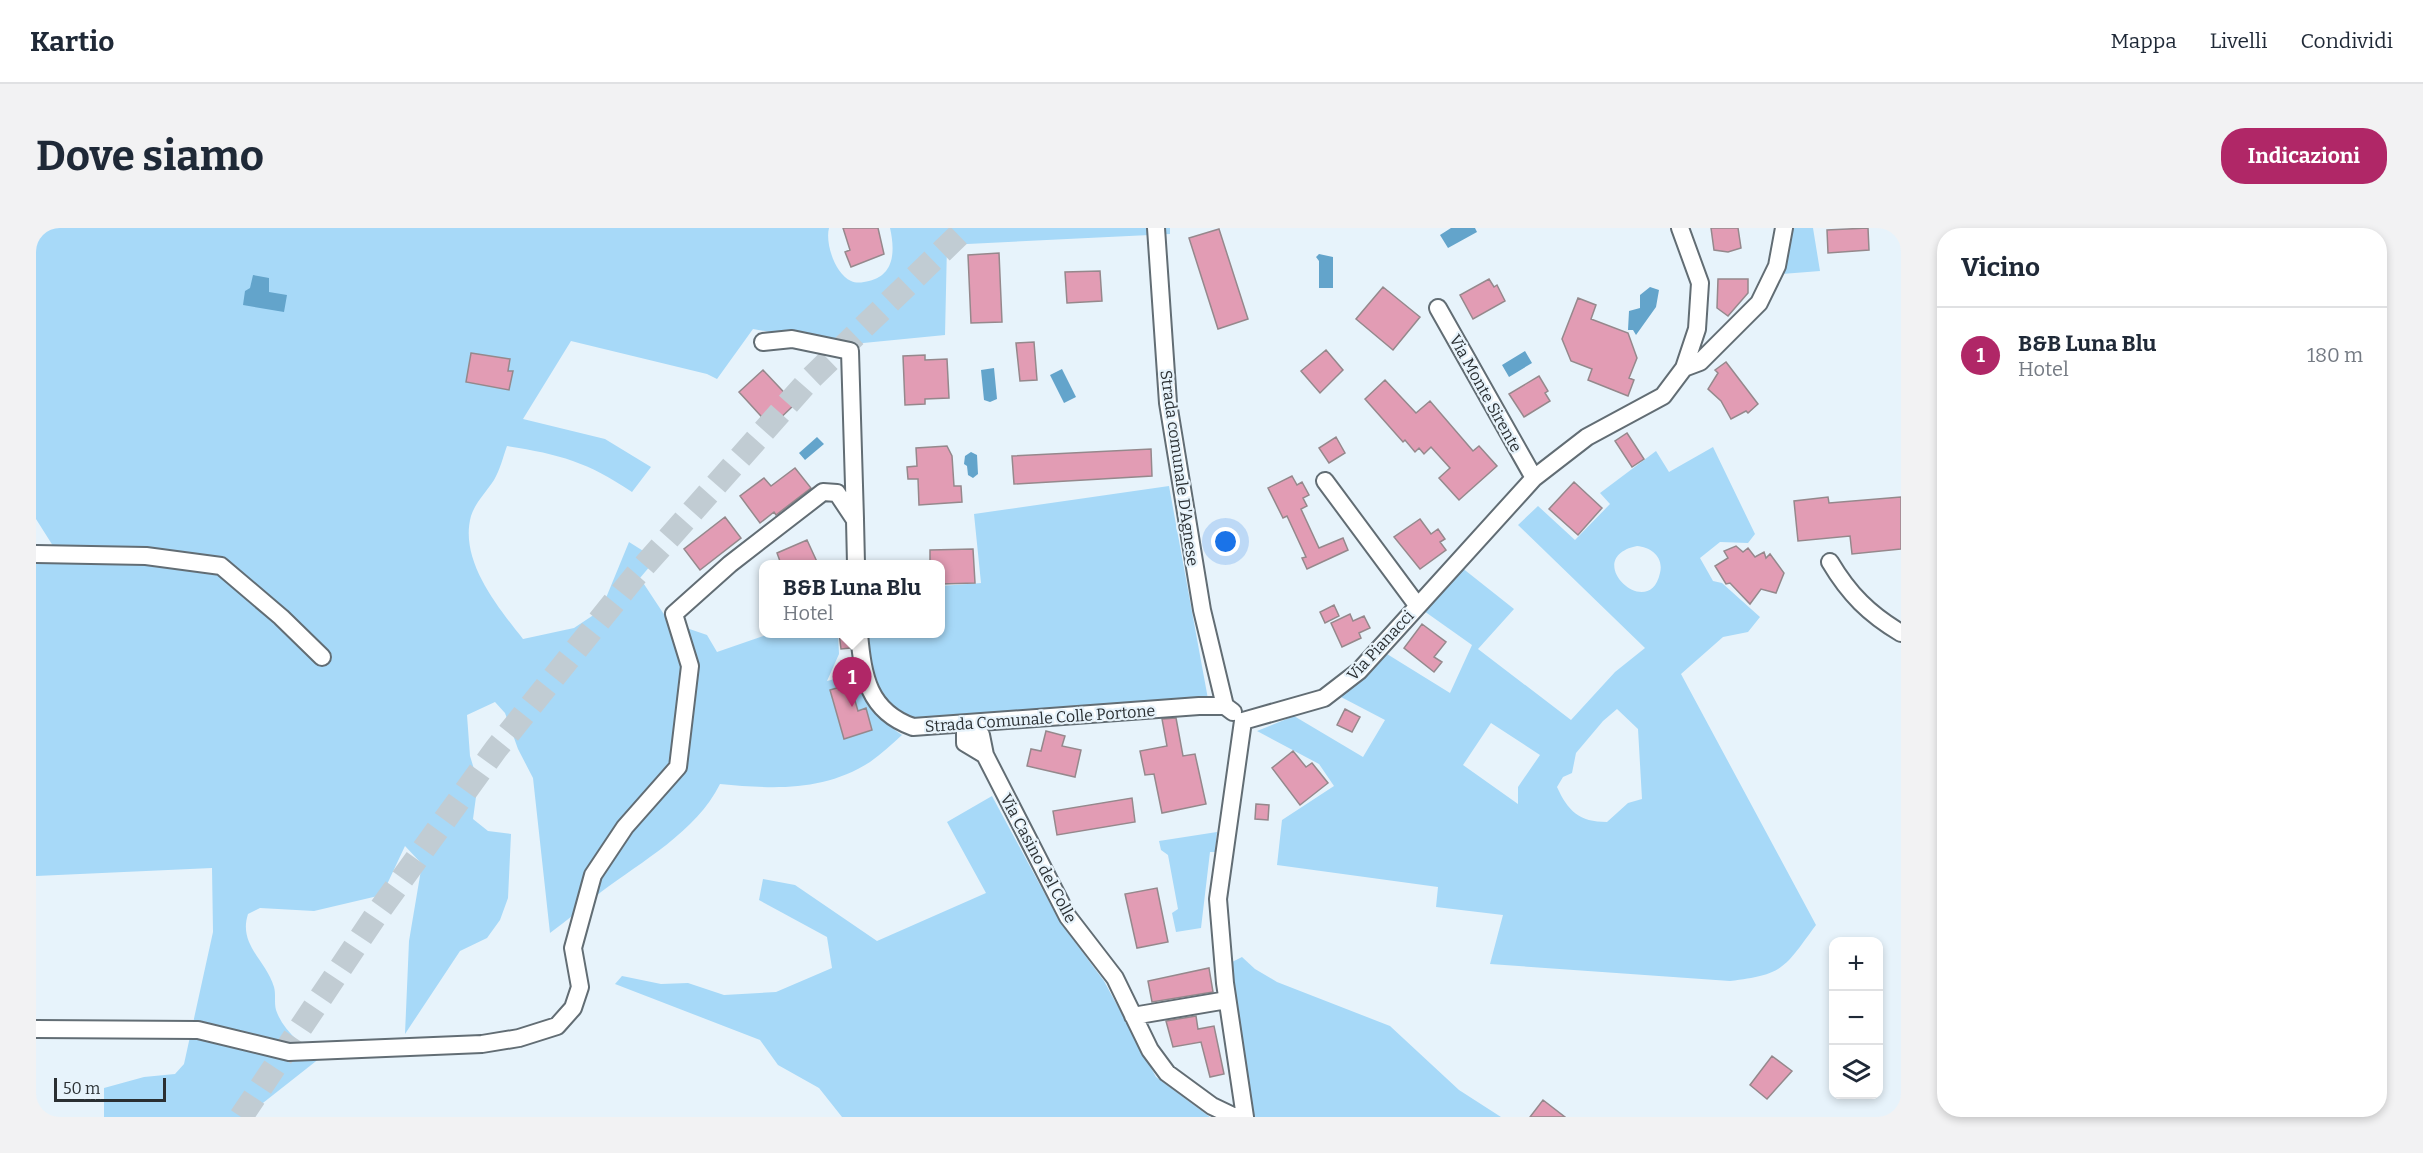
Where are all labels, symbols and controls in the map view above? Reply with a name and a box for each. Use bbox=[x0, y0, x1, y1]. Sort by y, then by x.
text: Kartio bbox=[30, 25, 114, 58]
text: Mappa bbox=[2110, 28, 2177, 54]
text: Livelli bbox=[2210, 28, 2267, 54]
text: Condividi bbox=[2300, 28, 2393, 54]
button: Indicazioni bbox=[2221, 128, 2387, 184]
text: Dove siamo bbox=[36, 131, 264, 181]
text: Vicino bbox=[1961, 252, 2040, 283]
text: B&B Luna Blu bbox=[2018, 330, 2156, 357]
street label: Via Monte Sirente bbox=[1445, 331, 1526, 455]
text: 1 bbox=[1976, 343, 1985, 367]
text: 180 m bbox=[2307, 343, 2363, 367]
text: Hotel bbox=[2018, 357, 2069, 381]
street label: Strada comunale D'Agnese bbox=[1156, 369, 1203, 567]
your location bbox=[1211, 527, 1240, 556]
popup bbox=[759, 560, 945, 638]
text: B&B Luna Blu bbox=[783, 574, 921, 601]
text: Hotel bbox=[783, 601, 834, 625]
street label: Via Pianacci bbox=[1343, 606, 1418, 684]
pin: 1 bbox=[832, 658, 872, 707]
street label: Strada Comunale Colle Portone bbox=[924, 701, 1156, 736]
street label: Via Casino del Colle bbox=[996, 790, 1081, 926]
map controls bbox=[1829, 937, 1883, 1099]
button: + bbox=[1829, 937, 1883, 991]
button: − bbox=[1829, 991, 1883, 1045]
button: layers bbox=[1829, 1045, 1883, 1099]
scale bar bbox=[54, 1075, 166, 1102]
text: 50 m bbox=[63, 1079, 100, 1098]

